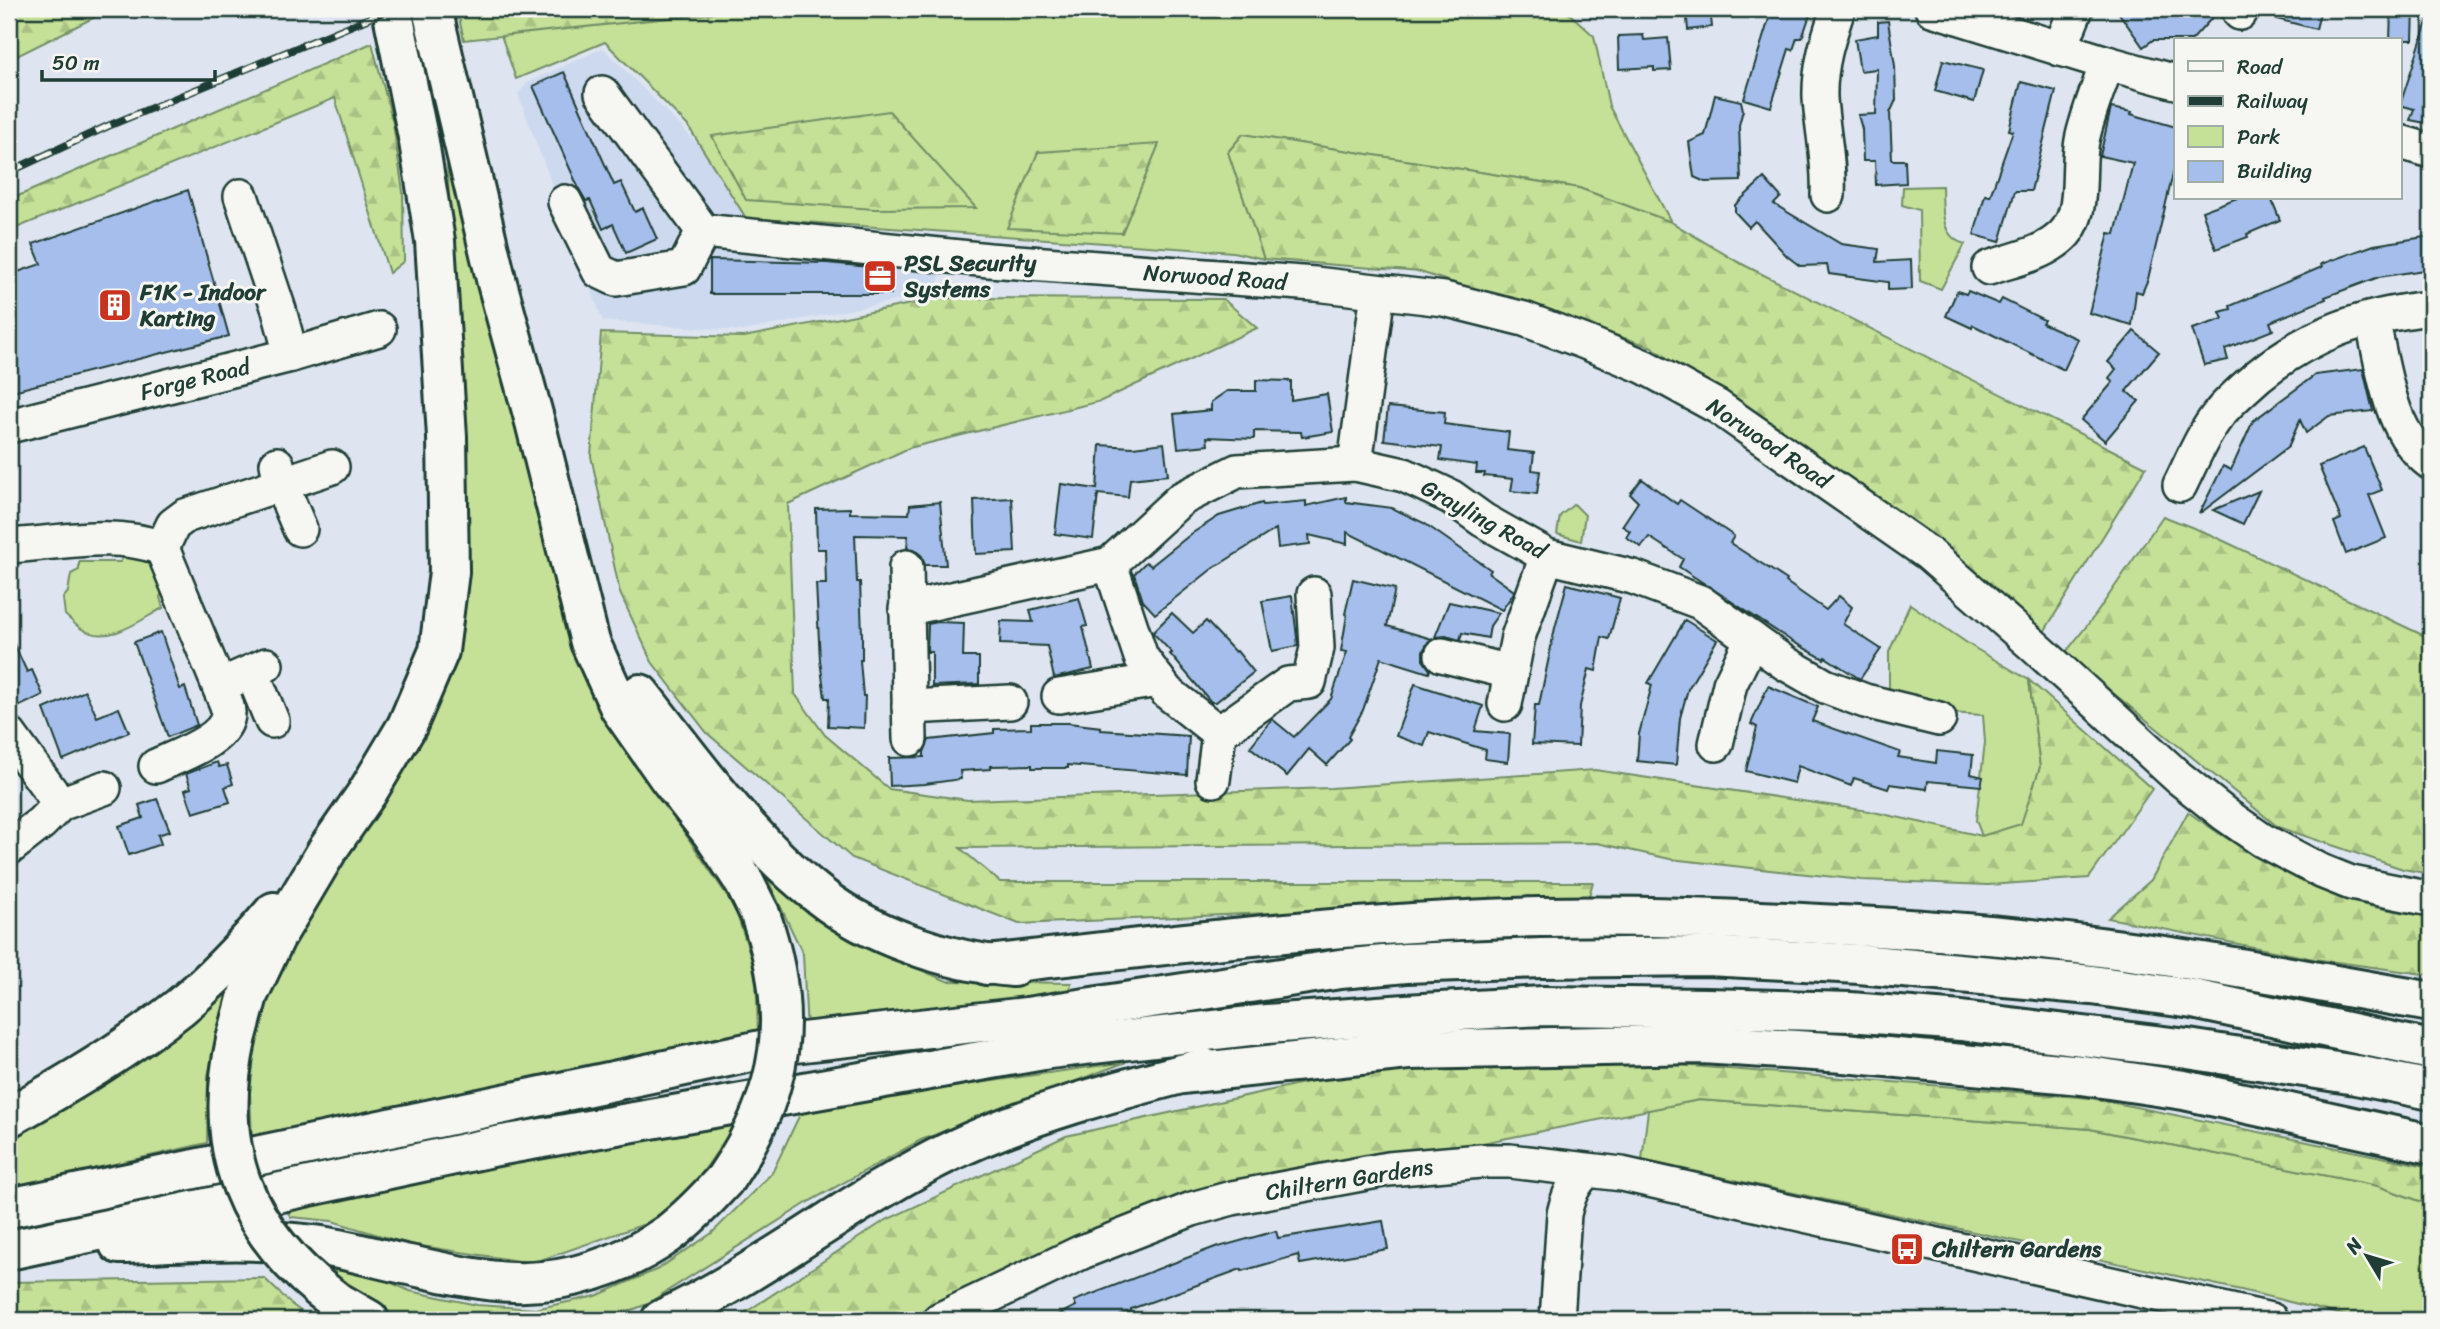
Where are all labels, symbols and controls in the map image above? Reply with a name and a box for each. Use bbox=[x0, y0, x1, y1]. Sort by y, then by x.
scale bar bbox=[42, 38, 215, 82]
legend bbox=[2174, 38, 2402, 200]
text: 50 m bbox=[52, 44, 100, 82]
text: Road bbox=[2237, 48, 2284, 86]
text: Railway bbox=[2237, 82, 2308, 120]
text: Park bbox=[2237, 118, 2280, 156]
text: Building bbox=[2237, 152, 2313, 190]
place label: PSL Security Systems bbox=[903, 243, 1037, 310]
street label: Norwood Road bbox=[1142, 252, 1290, 303]
office icon: PSL Security Systems bbox=[861, 257, 899, 295]
place label: F1K - Indoor Karting bbox=[139, 272, 267, 339]
building icon: F1K - Indoor Karting bbox=[96, 286, 134, 324]
street label: Forge Road bbox=[136, 346, 256, 413]
street label: Norwood Road bbox=[1698, 386, 1841, 502]
street label: Grayling Road bbox=[1413, 468, 1556, 572]
street label: Chiltern Gardens bbox=[1262, 1146, 1436, 1213]
north arrow bbox=[2332, 1220, 2402, 1290]
place label: Chiltern Gardens bbox=[1931, 1229, 2102, 1270]
bus stop icon: Chiltern Gardens bbox=[1888, 1230, 1926, 1268]
text: N bbox=[2336, 1230, 2372, 1262]

